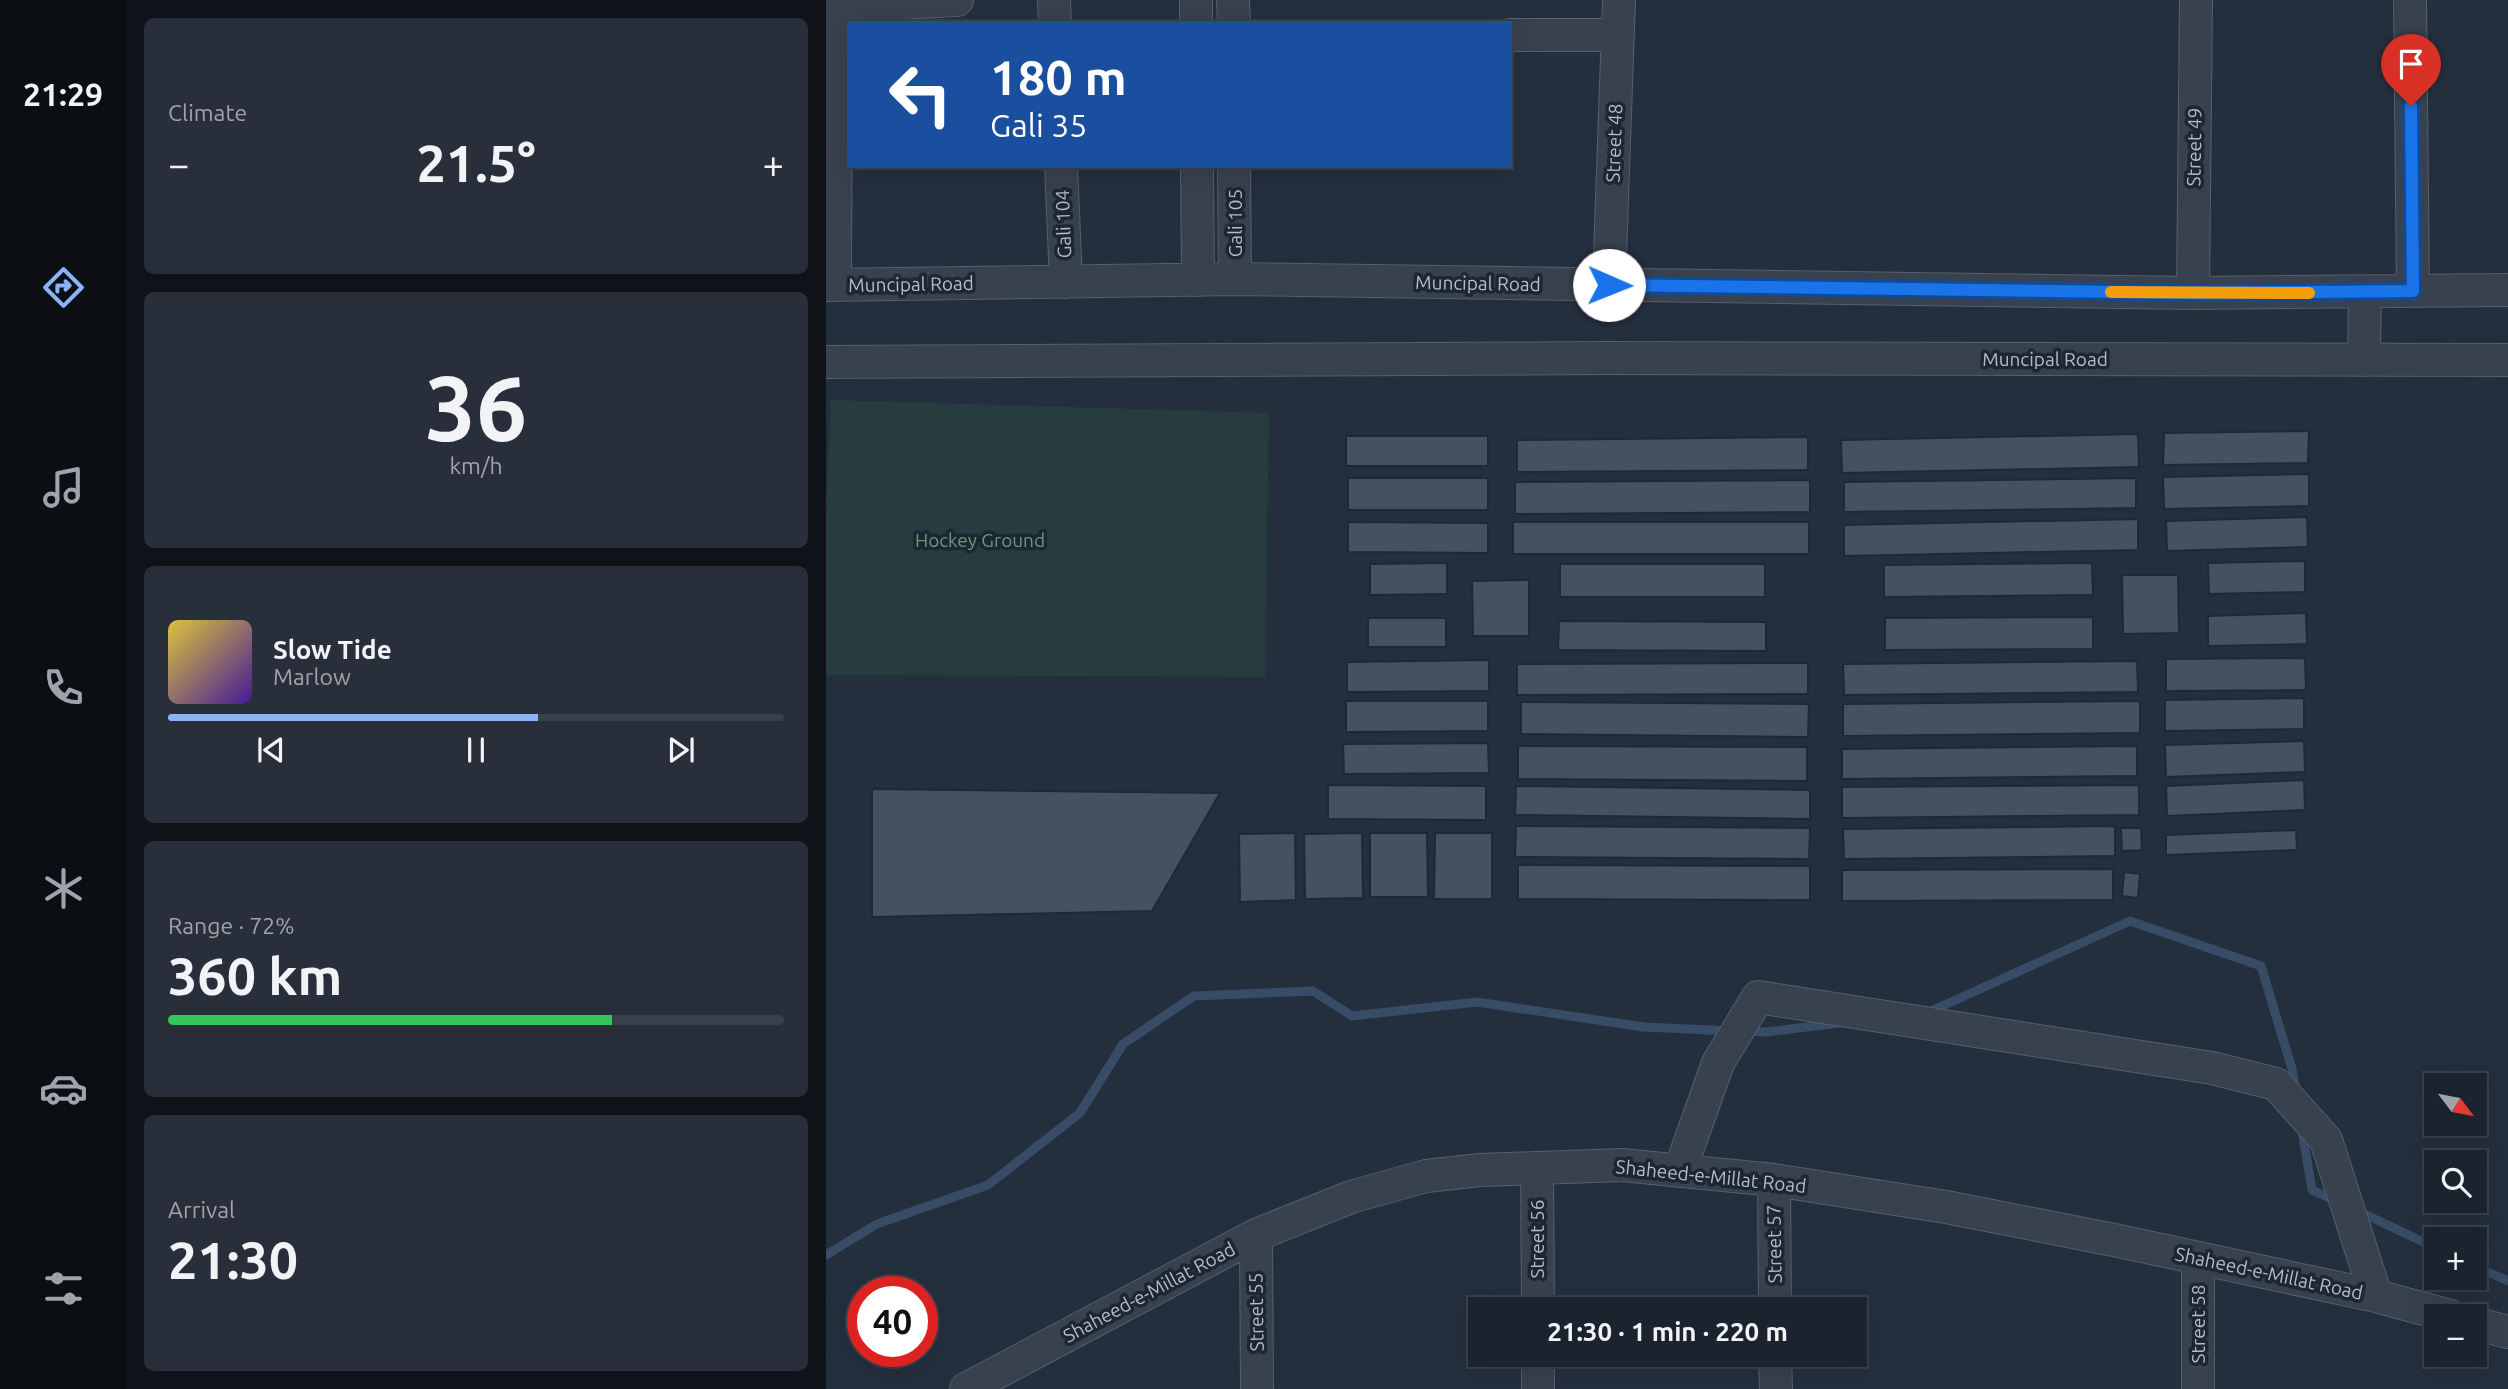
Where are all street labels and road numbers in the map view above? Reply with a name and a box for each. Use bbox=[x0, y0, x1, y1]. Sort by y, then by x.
street label: Street 48 bbox=[1602, 103, 1626, 183]
street label: Street 49 bbox=[2182, 107, 2206, 187]
street label: Gali 104 bbox=[1051, 189, 1075, 259]
street label: Gali 105 bbox=[1224, 189, 1246, 257]
street label: Muncipal Road bbox=[1415, 271, 1541, 295]
street label: Muncipal Road bbox=[848, 272, 974, 296]
street label: Muncipal Road bbox=[1982, 348, 2108, 370]
street label: Shaheed-e-Millat Road bbox=[1615, 1155, 1807, 1197]
street label: Street 56 bbox=[1526, 1200, 1548, 1278]
street label: Street 57 bbox=[1762, 1204, 1786, 1284]
street label: Shaheed-e-Millat Road bbox=[1059, 1237, 1239, 1347]
street label: Shaheed-e-Millat Road bbox=[2173, 1242, 2365, 1304]
street label: Street 55 bbox=[1244, 1272, 1268, 1352]
street label: Street 58 bbox=[2187, 1285, 2209, 1363]

